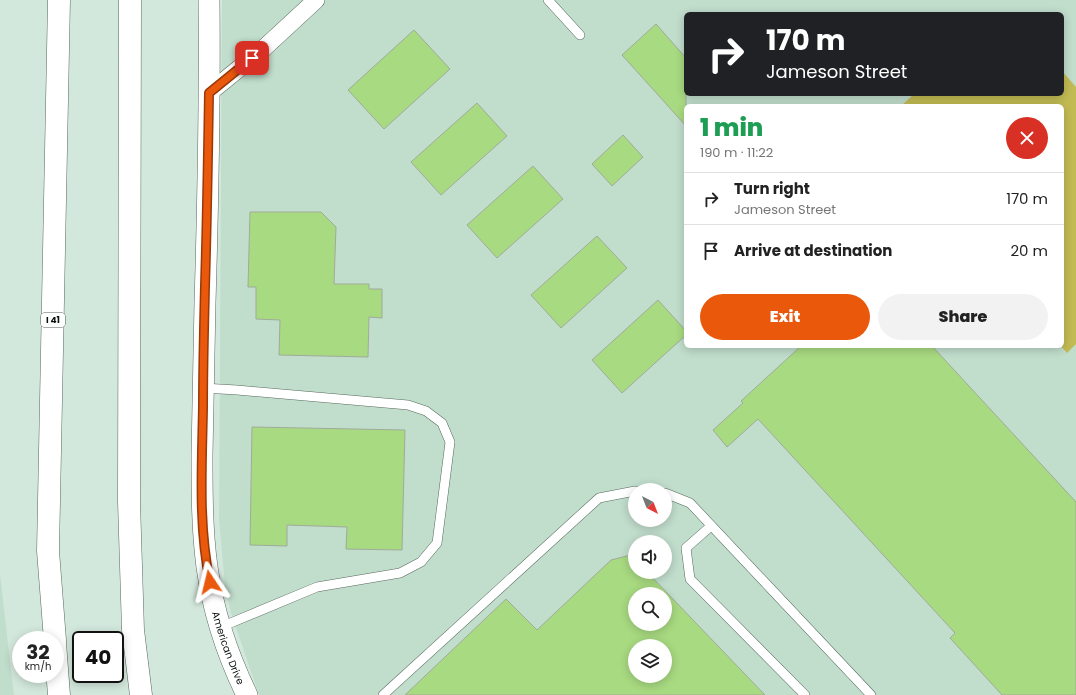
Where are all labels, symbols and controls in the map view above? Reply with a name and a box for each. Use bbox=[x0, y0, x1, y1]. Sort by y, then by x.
text: 170 m bbox=[766, 21, 845, 60]
icon: right bbox=[700, 28, 752, 80]
pin bbox=[235, 41, 269, 75]
icon: arrive bbox=[241, 47, 263, 69]
text: Jameson Street bbox=[766, 59, 907, 84]
text: 1 min bbox=[700, 111, 763, 144]
button: close bbox=[1006, 117, 1048, 159]
text: 190 m · 11:22 bbox=[700, 143, 773, 162]
text: Turn right bbox=[734, 178, 810, 199]
icon: right bbox=[700, 188, 722, 210]
text: 170 m bbox=[1006, 188, 1048, 209]
text: Jameson Street bbox=[734, 200, 836, 219]
icon: arrive bbox=[700, 240, 722, 262]
text: Arrive at destination bbox=[734, 240, 892, 261]
text: 20 m bbox=[1010, 240, 1048, 261]
button: Exit bbox=[700, 294, 870, 340]
button: Share bbox=[878, 294, 1048, 340]
road number: I 41 bbox=[41, 313, 65, 327]
north arrow bbox=[628, 483, 672, 527]
map controls bbox=[628, 483, 672, 683]
button: sound bbox=[628, 535, 672, 579]
position arrow bbox=[189, 561, 231, 603]
button: search bbox=[628, 587, 672, 631]
street label: American Drive bbox=[209, 610, 249, 687]
speed limit sign: 40 bbox=[72, 631, 124, 683]
text: 32 bbox=[26, 638, 50, 666]
button: layers bbox=[628, 639, 672, 683]
text: km/h bbox=[25, 659, 51, 674]

